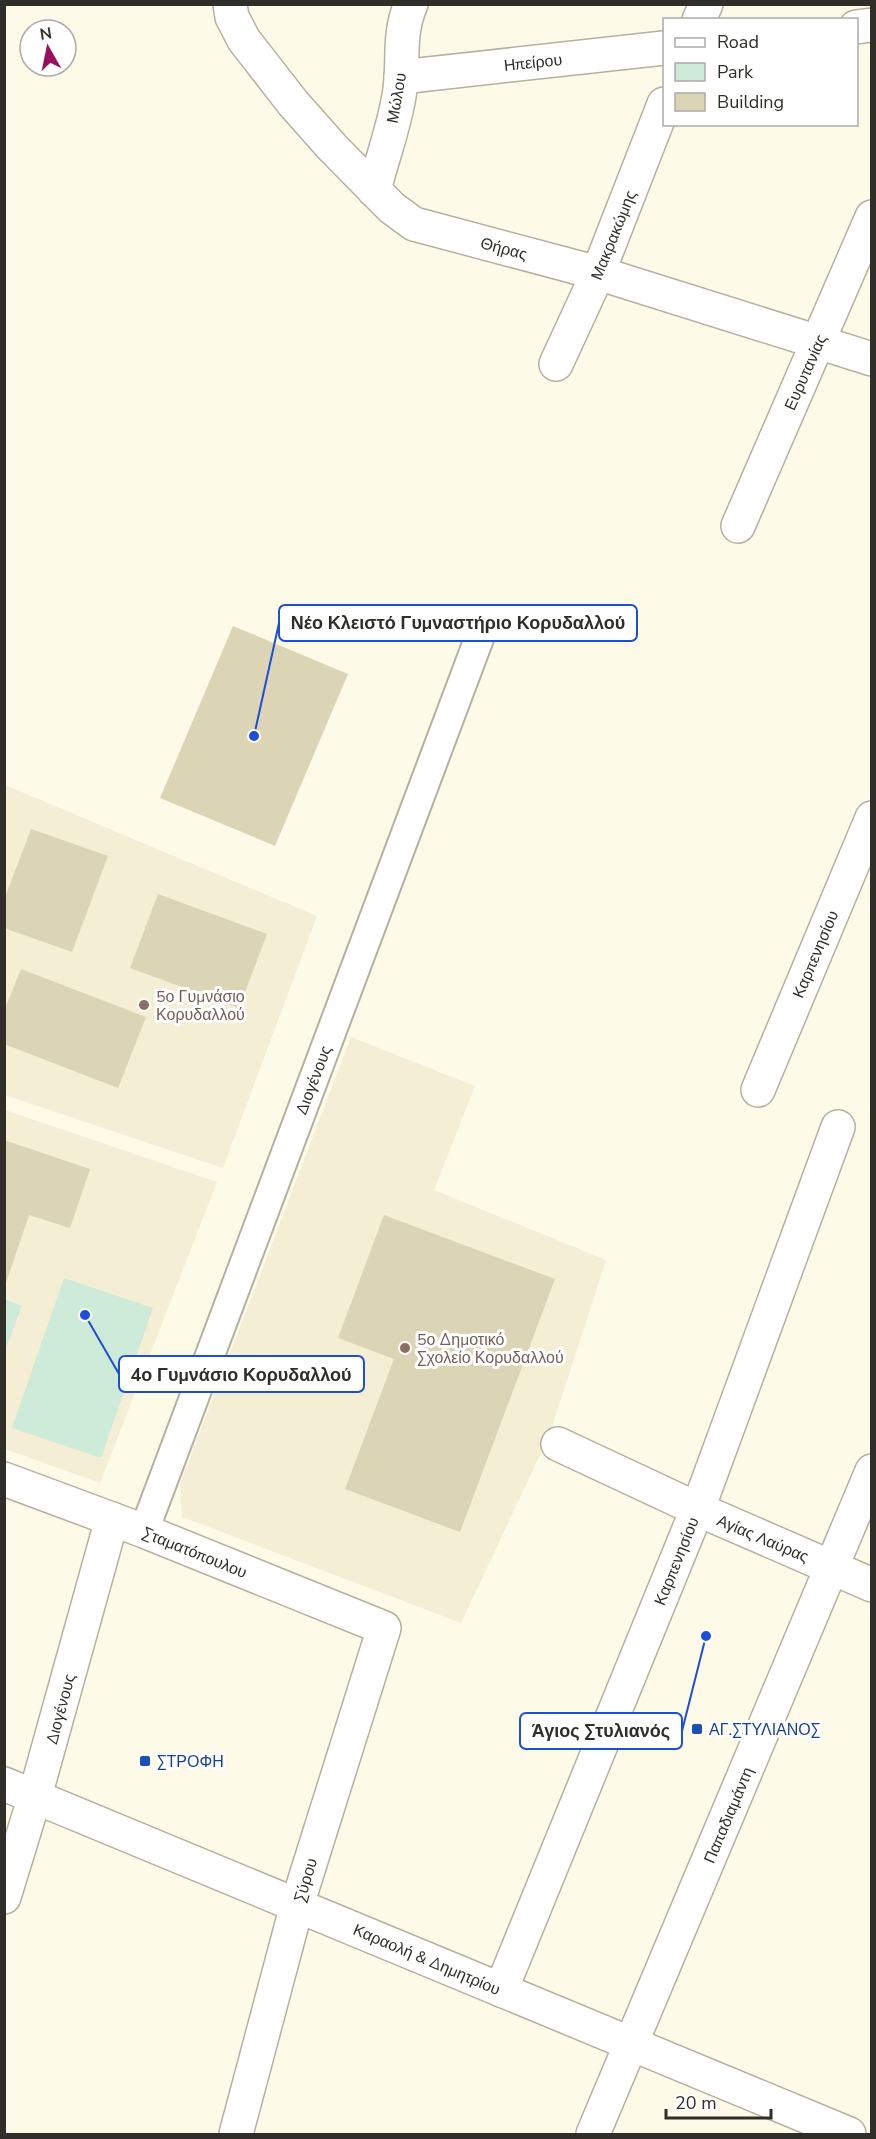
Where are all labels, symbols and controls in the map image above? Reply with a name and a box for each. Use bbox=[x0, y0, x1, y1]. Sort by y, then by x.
north arrow bbox=[18, 18, 78, 78]
legend bbox=[663, 18, 858, 126]
text: N bbox=[38, 22, 53, 46]
text: Road bbox=[717, 30, 759, 54]
street label: Ηπείρου bbox=[503, 49, 563, 77]
text: Park bbox=[717, 60, 754, 84]
street label: Μώλου bbox=[382, 71, 412, 125]
text: Building bbox=[717, 90, 784, 114]
street label: Μακρακώμης bbox=[586, 187, 642, 283]
street label: Θήρας bbox=[478, 232, 530, 266]
street label: Ευρυτανίας bbox=[779, 331, 833, 414]
callout: Νέο Κλειστό Γυμναστήριο Κορυδαλλού bbox=[279, 605, 637, 641]
text: Νέο Κλειστό Γυμναστήριο Κορυδαλλού bbox=[291, 611, 625, 635]
street label: Καρπενησίου bbox=[788, 907, 844, 1002]
place label: 5ο Γυμνάσιο Κορυδαλλού bbox=[156, 986, 245, 1026]
marker: 5ο Γυμνάσιο Κορυδαλλού bbox=[137, 998, 151, 1012]
street label: Διογένους bbox=[291, 1042, 337, 1118]
place label: 5ο Δημοτικό Σχολείο Κορυδαλλού bbox=[417, 1329, 564, 1369]
marker: 5ο Δημοτικό Σχολείο Κορυδαλλού bbox=[398, 1341, 412, 1355]
callout: 4ο Γυμνάσιο Κορυδαλλού bbox=[119, 1356, 364, 1392]
text: 4ο Γυμνάσιο Κορυδαλλού bbox=[130, 1363, 352, 1387]
street label: Αγίας Λαύρας bbox=[713, 1510, 812, 1568]
street label: Καρπενησίου bbox=[649, 1514, 705, 1609]
street label: Σταματόπουλου bbox=[139, 1522, 250, 1584]
street label: Διογένους bbox=[41, 1671, 81, 1747]
callout: Άγιος Στυλιανός bbox=[520, 1713, 682, 1749]
text: Άγιος Στυλιανός bbox=[532, 1719, 670, 1743]
place label: ΑΓ.ΣΤΥΛΙΑΝΟΣ bbox=[709, 1719, 820, 1741]
marker: ΑΓ.ΣΤΥΛΙΑΝΟΣ bbox=[690, 1722, 704, 1736]
place label: ΣΤΡΟΦΗ bbox=[157, 1751, 224, 1773]
marker: ΣΤΡΟΦΗ bbox=[138, 1754, 152, 1768]
street label: Παπαδιαμάντη bbox=[699, 1764, 759, 1867]
street label: Σύρου bbox=[289, 1856, 323, 1905]
street label: Καραολή & Δημητρίου bbox=[350, 1919, 504, 2001]
scale bar bbox=[666, 2082, 771, 2120]
text: 20 m bbox=[675, 2091, 717, 2115]

